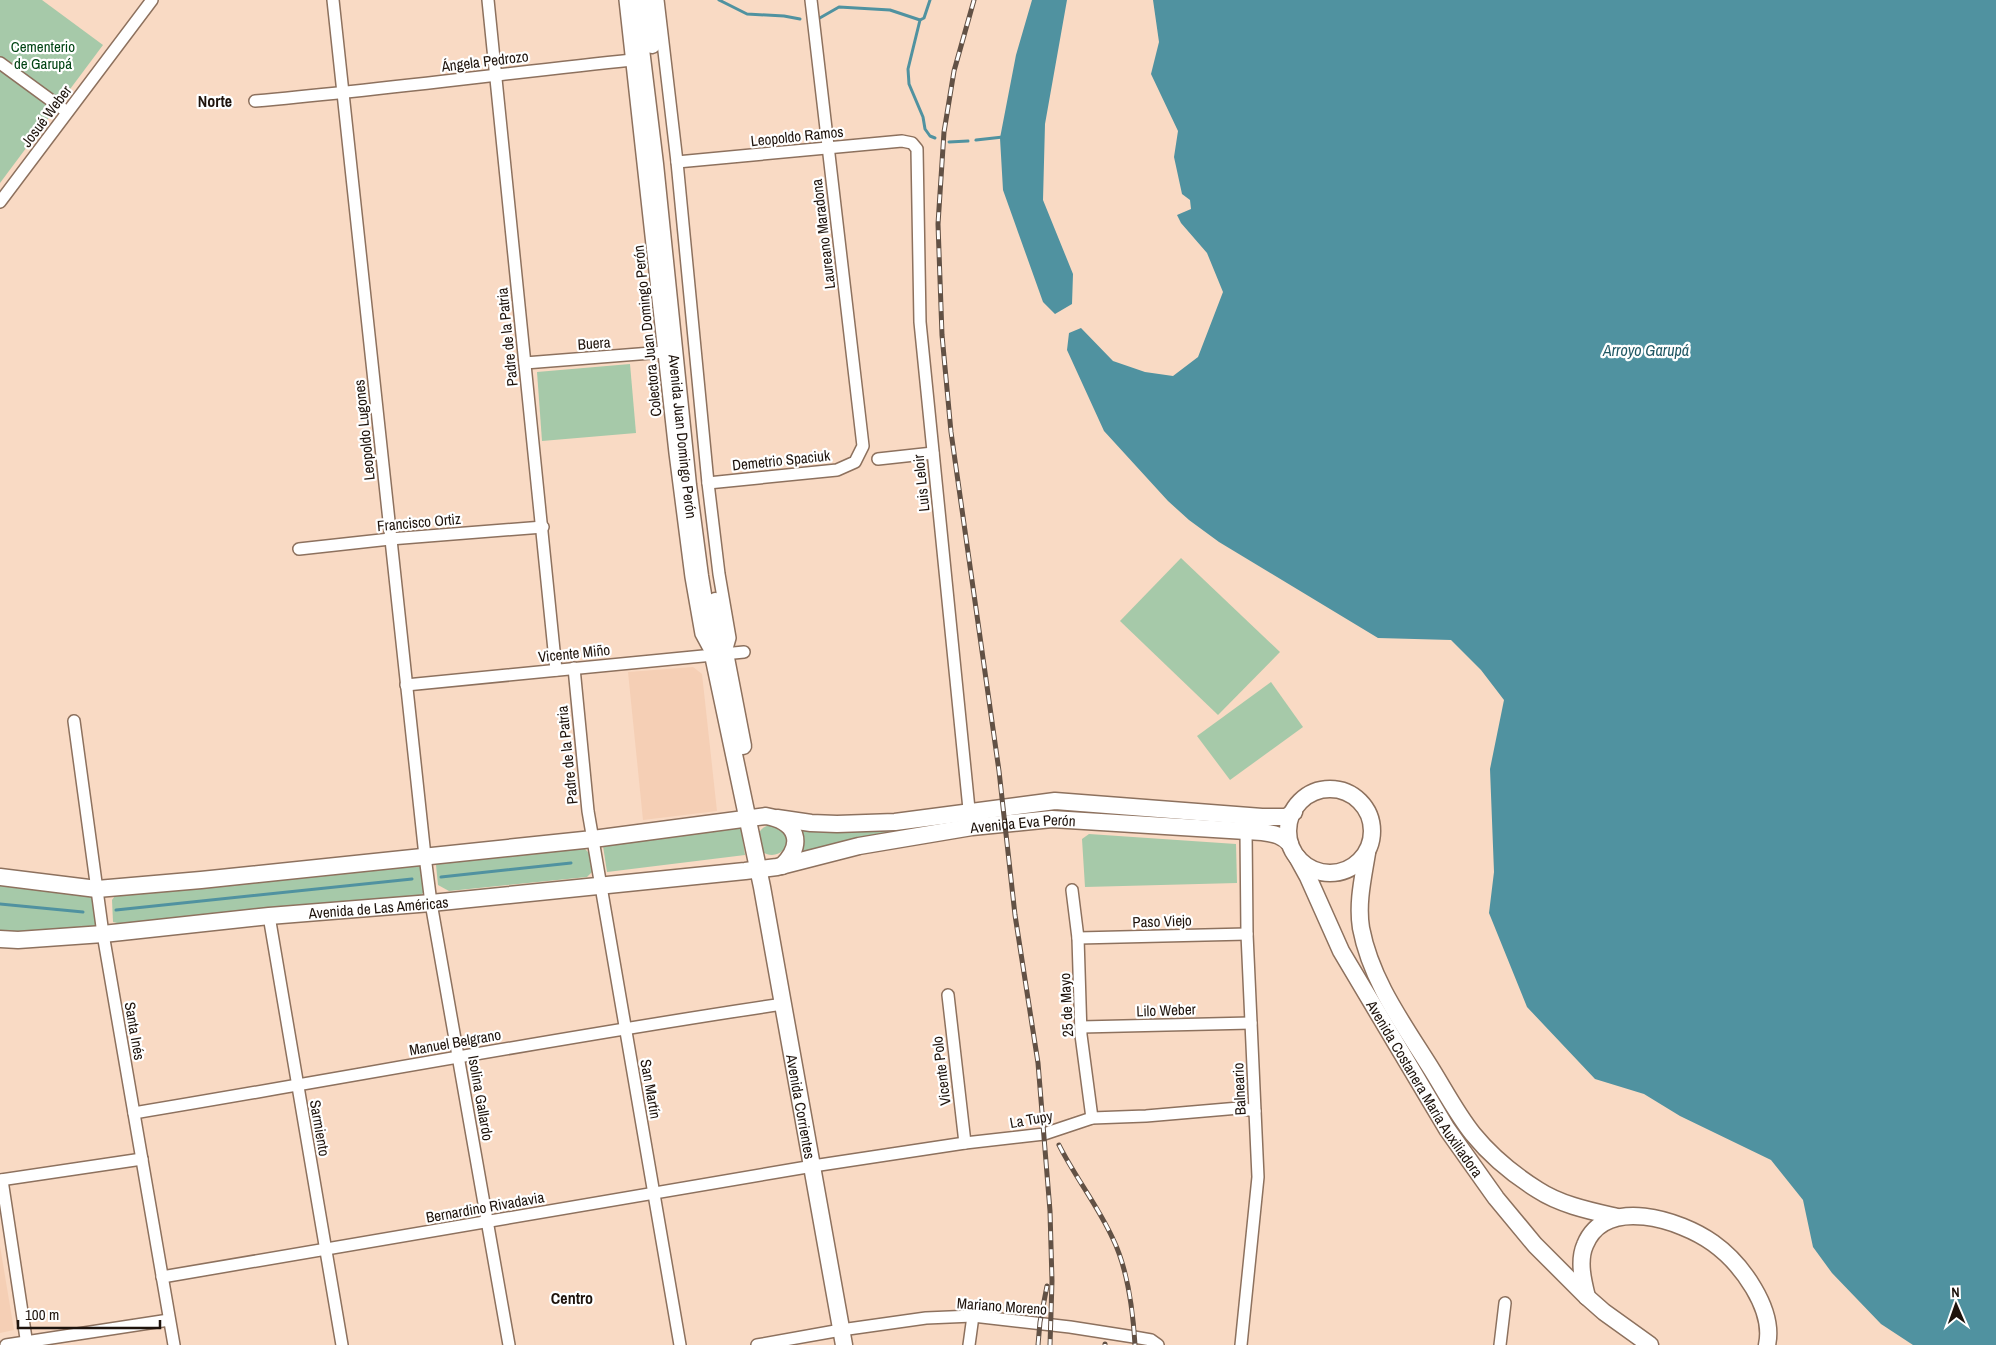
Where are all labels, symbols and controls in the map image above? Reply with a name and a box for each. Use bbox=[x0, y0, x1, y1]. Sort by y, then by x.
park label: Cementerio de Garupá bbox=[11, 36, 75, 74]
street label: Ángela Pedrozo bbox=[439, 45, 530, 77]
street label: Josué Weber bbox=[16, 81, 76, 151]
district label: Norte bbox=[198, 90, 232, 112]
street label: Leopoldo Ramos bbox=[750, 121, 844, 151]
street label: Laureano Maradona bbox=[806, 178, 840, 290]
street label: Colectora Juan Domingo Perón bbox=[628, 244, 666, 418]
street label: Padre de la Patria bbox=[491, 286, 523, 387]
street label: Buera bbox=[577, 331, 611, 355]
water label: Arroyo Garupá bbox=[1602, 339, 1689, 361]
street label: Avenida Juan Domingo Perón bbox=[664, 352, 703, 520]
street label: Leopoldo Lugones bbox=[348, 379, 380, 481]
street label: Demetrio Spaciuk bbox=[731, 444, 832, 476]
street label: Luis Leloir bbox=[908, 453, 934, 513]
street label: Francisco Ortiz bbox=[376, 508, 462, 536]
street label: Vicente Miño bbox=[537, 639, 611, 667]
street label: Padre de la Patria bbox=[551, 704, 583, 805]
street label: Avenida Eva Perón bbox=[968, 808, 1076, 838]
street label: Avenida de Las Américas bbox=[307, 891, 449, 923]
street label: Paso Viejo bbox=[1132, 909, 1192, 933]
street label: 25 de Mayo bbox=[1054, 972, 1078, 1038]
street label: Avenida Costanera María Auxiliadora bbox=[1361, 995, 1488, 1181]
street label: Lilo Weber bbox=[1136, 998, 1196, 1022]
street label: Santa Inés bbox=[120, 1000, 150, 1062]
street label: Manuel Belgrano bbox=[407, 1024, 503, 1060]
street label: Vicente Polo bbox=[926, 1035, 956, 1107]
street label: Avenida Corrientes bbox=[781, 1052, 821, 1161]
street label: Isolina Gallardo bbox=[463, 1054, 499, 1142]
street label: San Martín bbox=[635, 1058, 667, 1120]
street label: Balneario bbox=[1227, 1062, 1251, 1116]
street label: Sarmiento bbox=[305, 1098, 335, 1158]
street label: La Tupy bbox=[1008, 1105, 1055, 1133]
street label: Bernardino Rivadavia bbox=[424, 1186, 546, 1228]
north arrow bbox=[1931, 1280, 1981, 1330]
text: N bbox=[1951, 1283, 1960, 1301]
district label: Centro bbox=[551, 1287, 593, 1309]
street label: Mariano Moreno bbox=[956, 1292, 1048, 1320]
scale bar bbox=[18, 1298, 160, 1330]
text: 100 m bbox=[25, 1304, 59, 1325]

